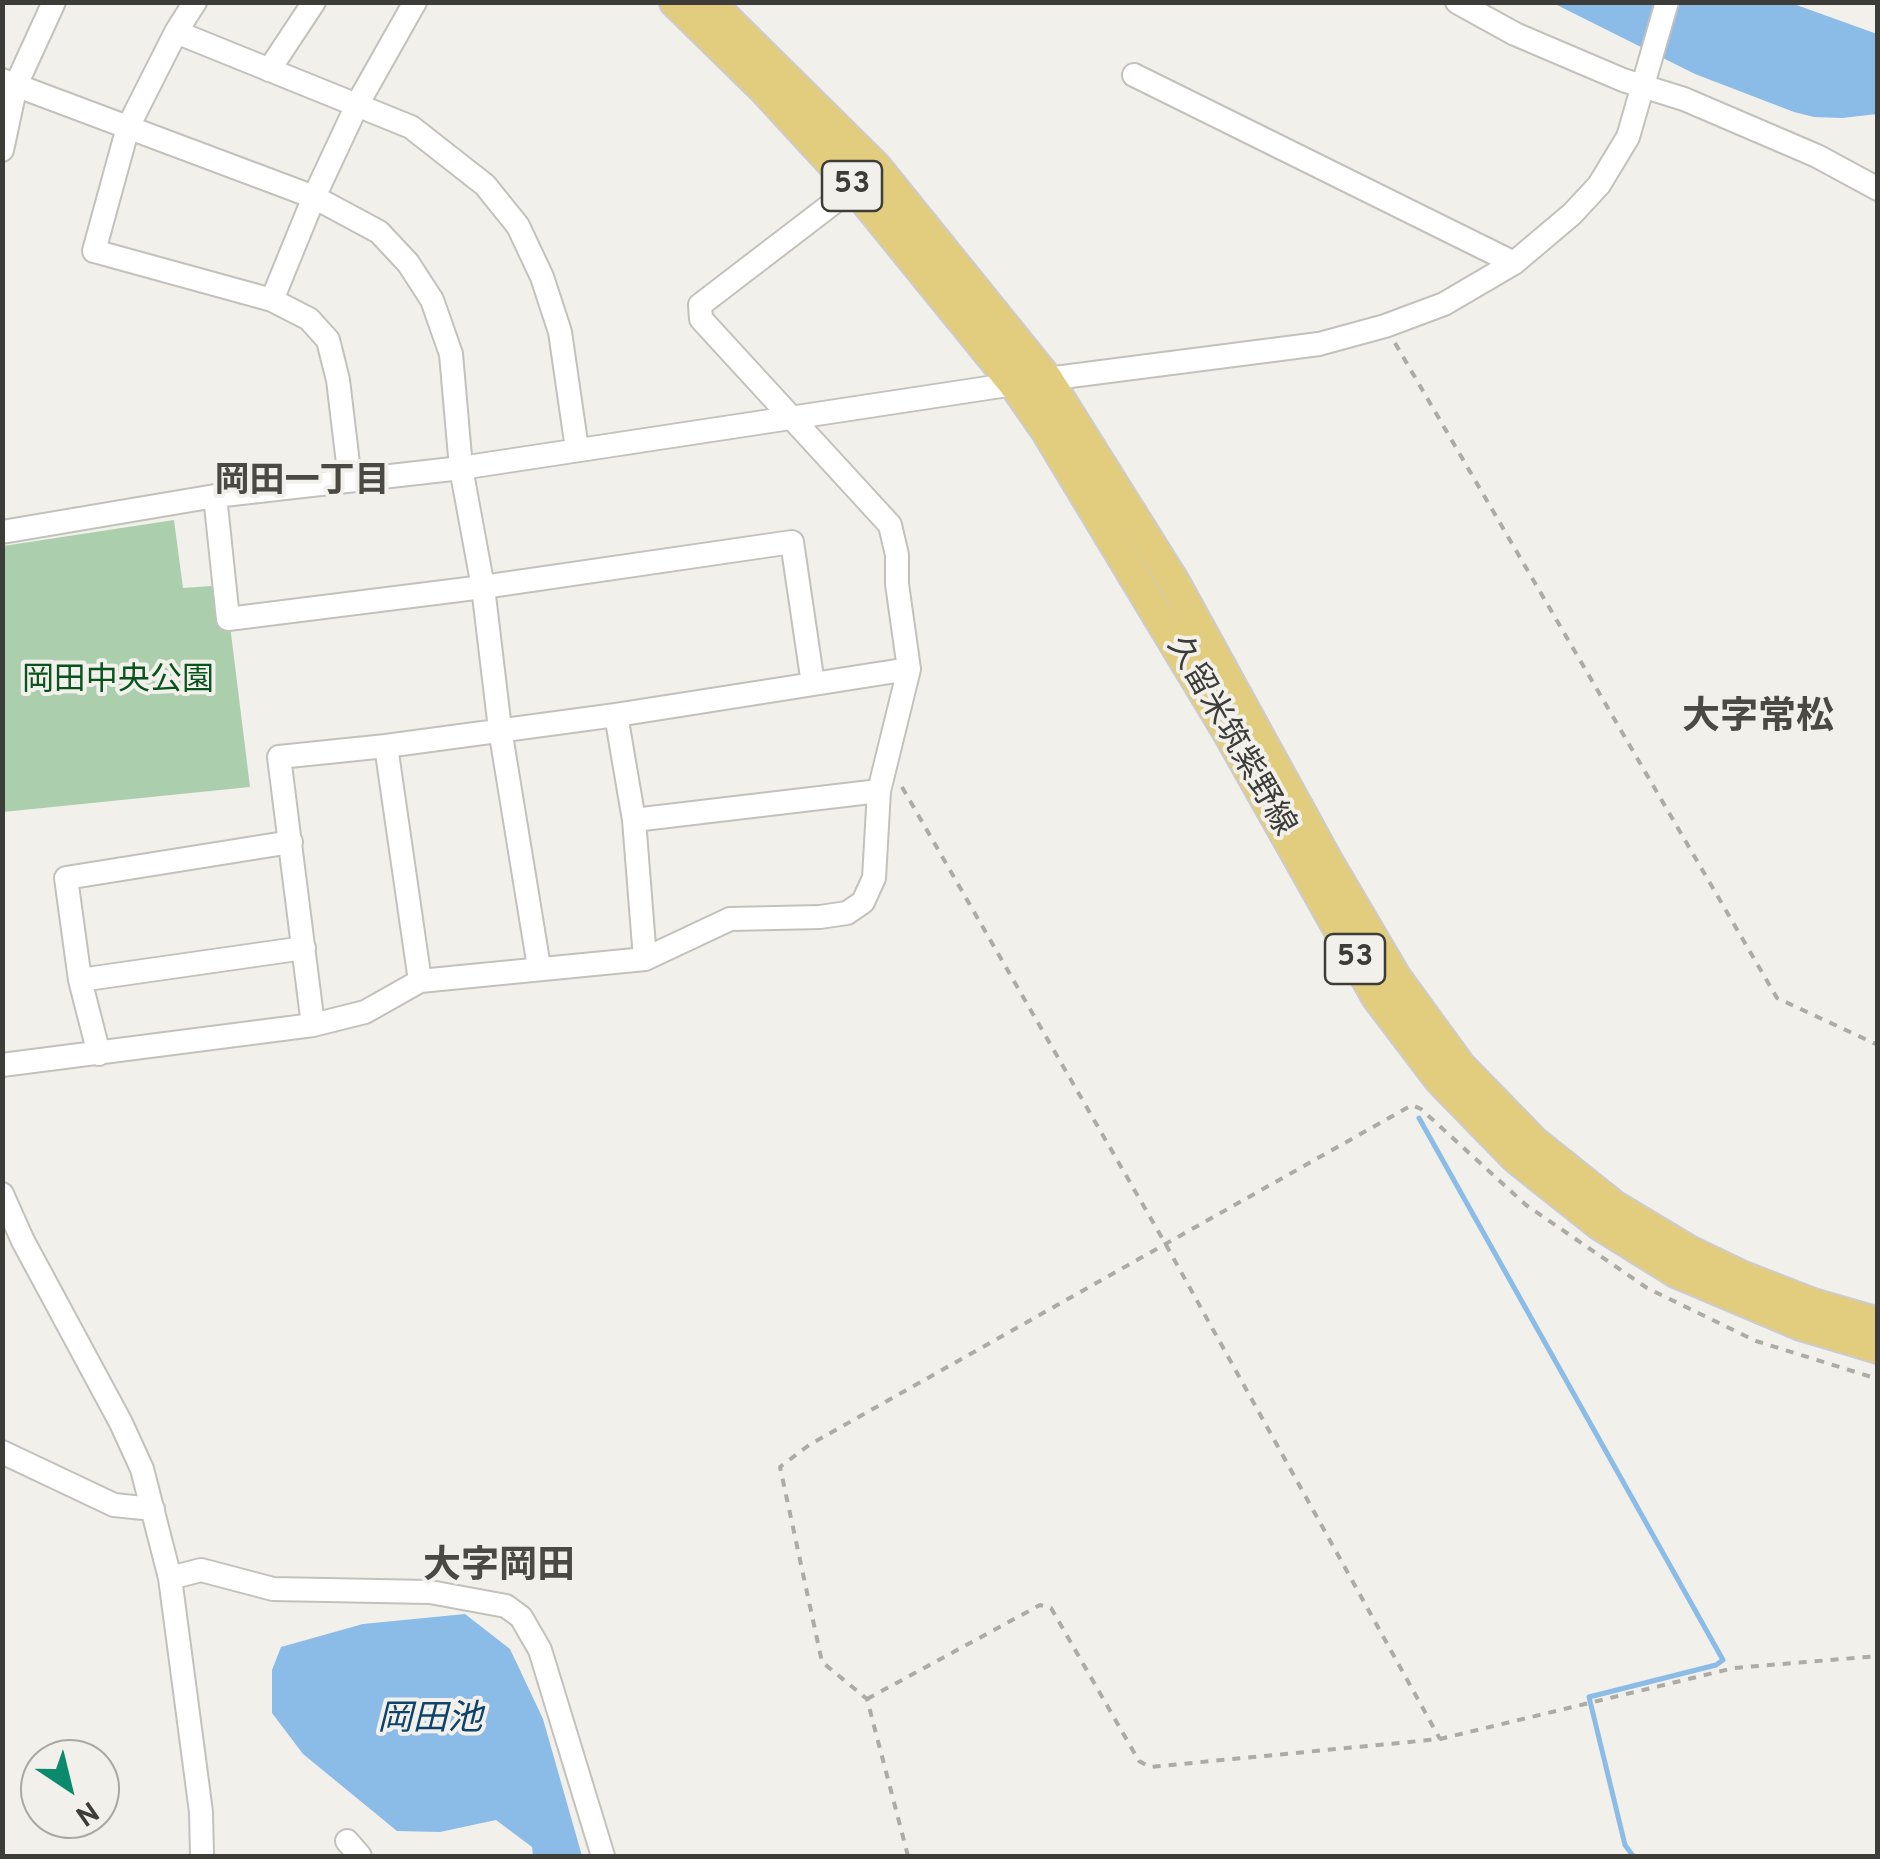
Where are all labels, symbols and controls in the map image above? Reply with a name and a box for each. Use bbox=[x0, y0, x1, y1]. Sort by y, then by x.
road number: 53 bbox=[822, 161, 882, 211]
district label: 岡田一丁目 bbox=[215, 463, 389, 505]
street label: 久留米筑紫野線 bbox=[1156, 630, 1302, 844]
park label: 岡田中央公園 bbox=[22, 664, 214, 702]
district label: 大字常松 bbox=[1682, 697, 1834, 743]
road number: 53 bbox=[1325, 934, 1385, 984]
district label: 大字岡田 bbox=[423, 1546, 575, 1592]
water label: 岡田池 bbox=[378, 1701, 482, 1743]
north arrow bbox=[20, 1739, 120, 1839]
text: N bbox=[68, 1791, 105, 1832]

